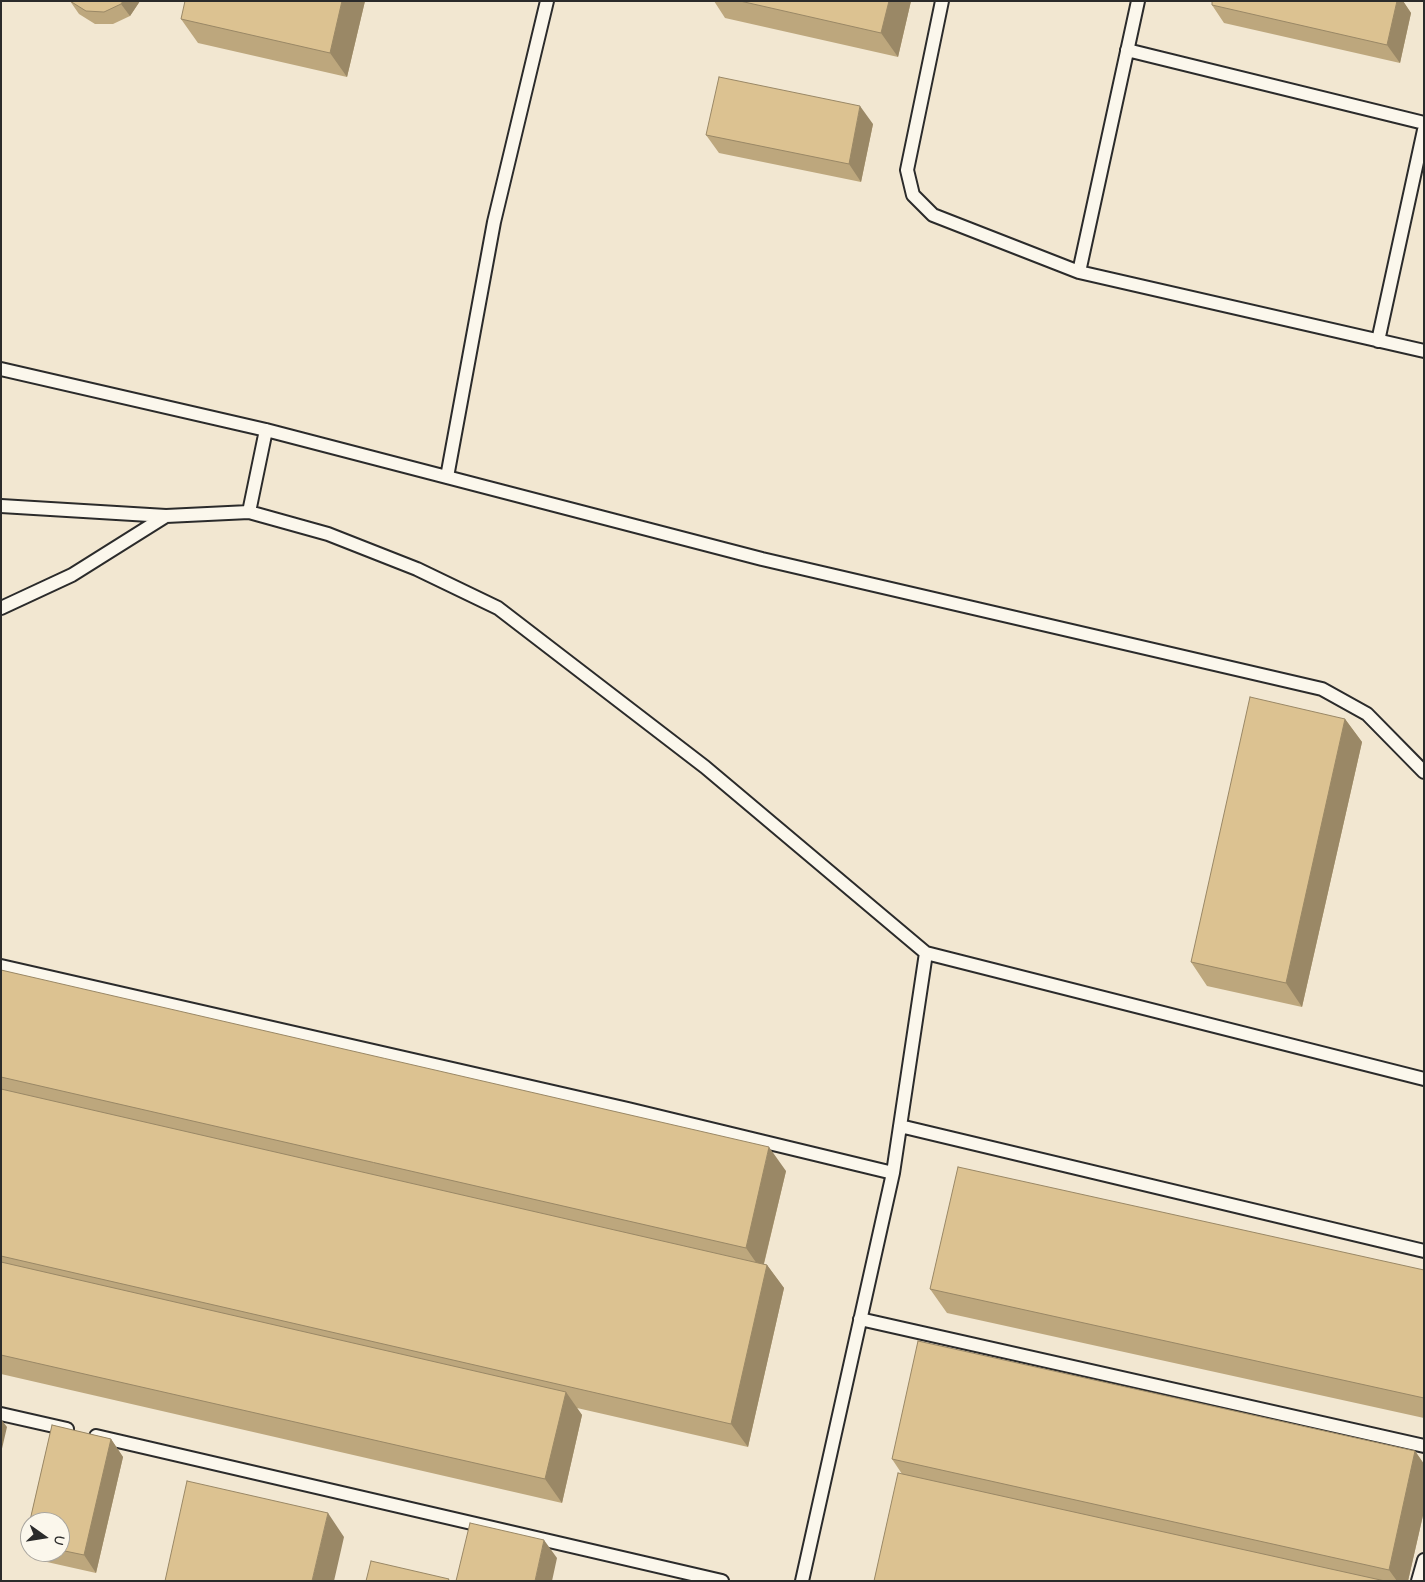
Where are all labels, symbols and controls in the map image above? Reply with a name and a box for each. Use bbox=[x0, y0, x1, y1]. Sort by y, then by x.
north arrow bbox=[20, 1512, 70, 1562]
text: U bbox=[50, 1534, 68, 1547]

